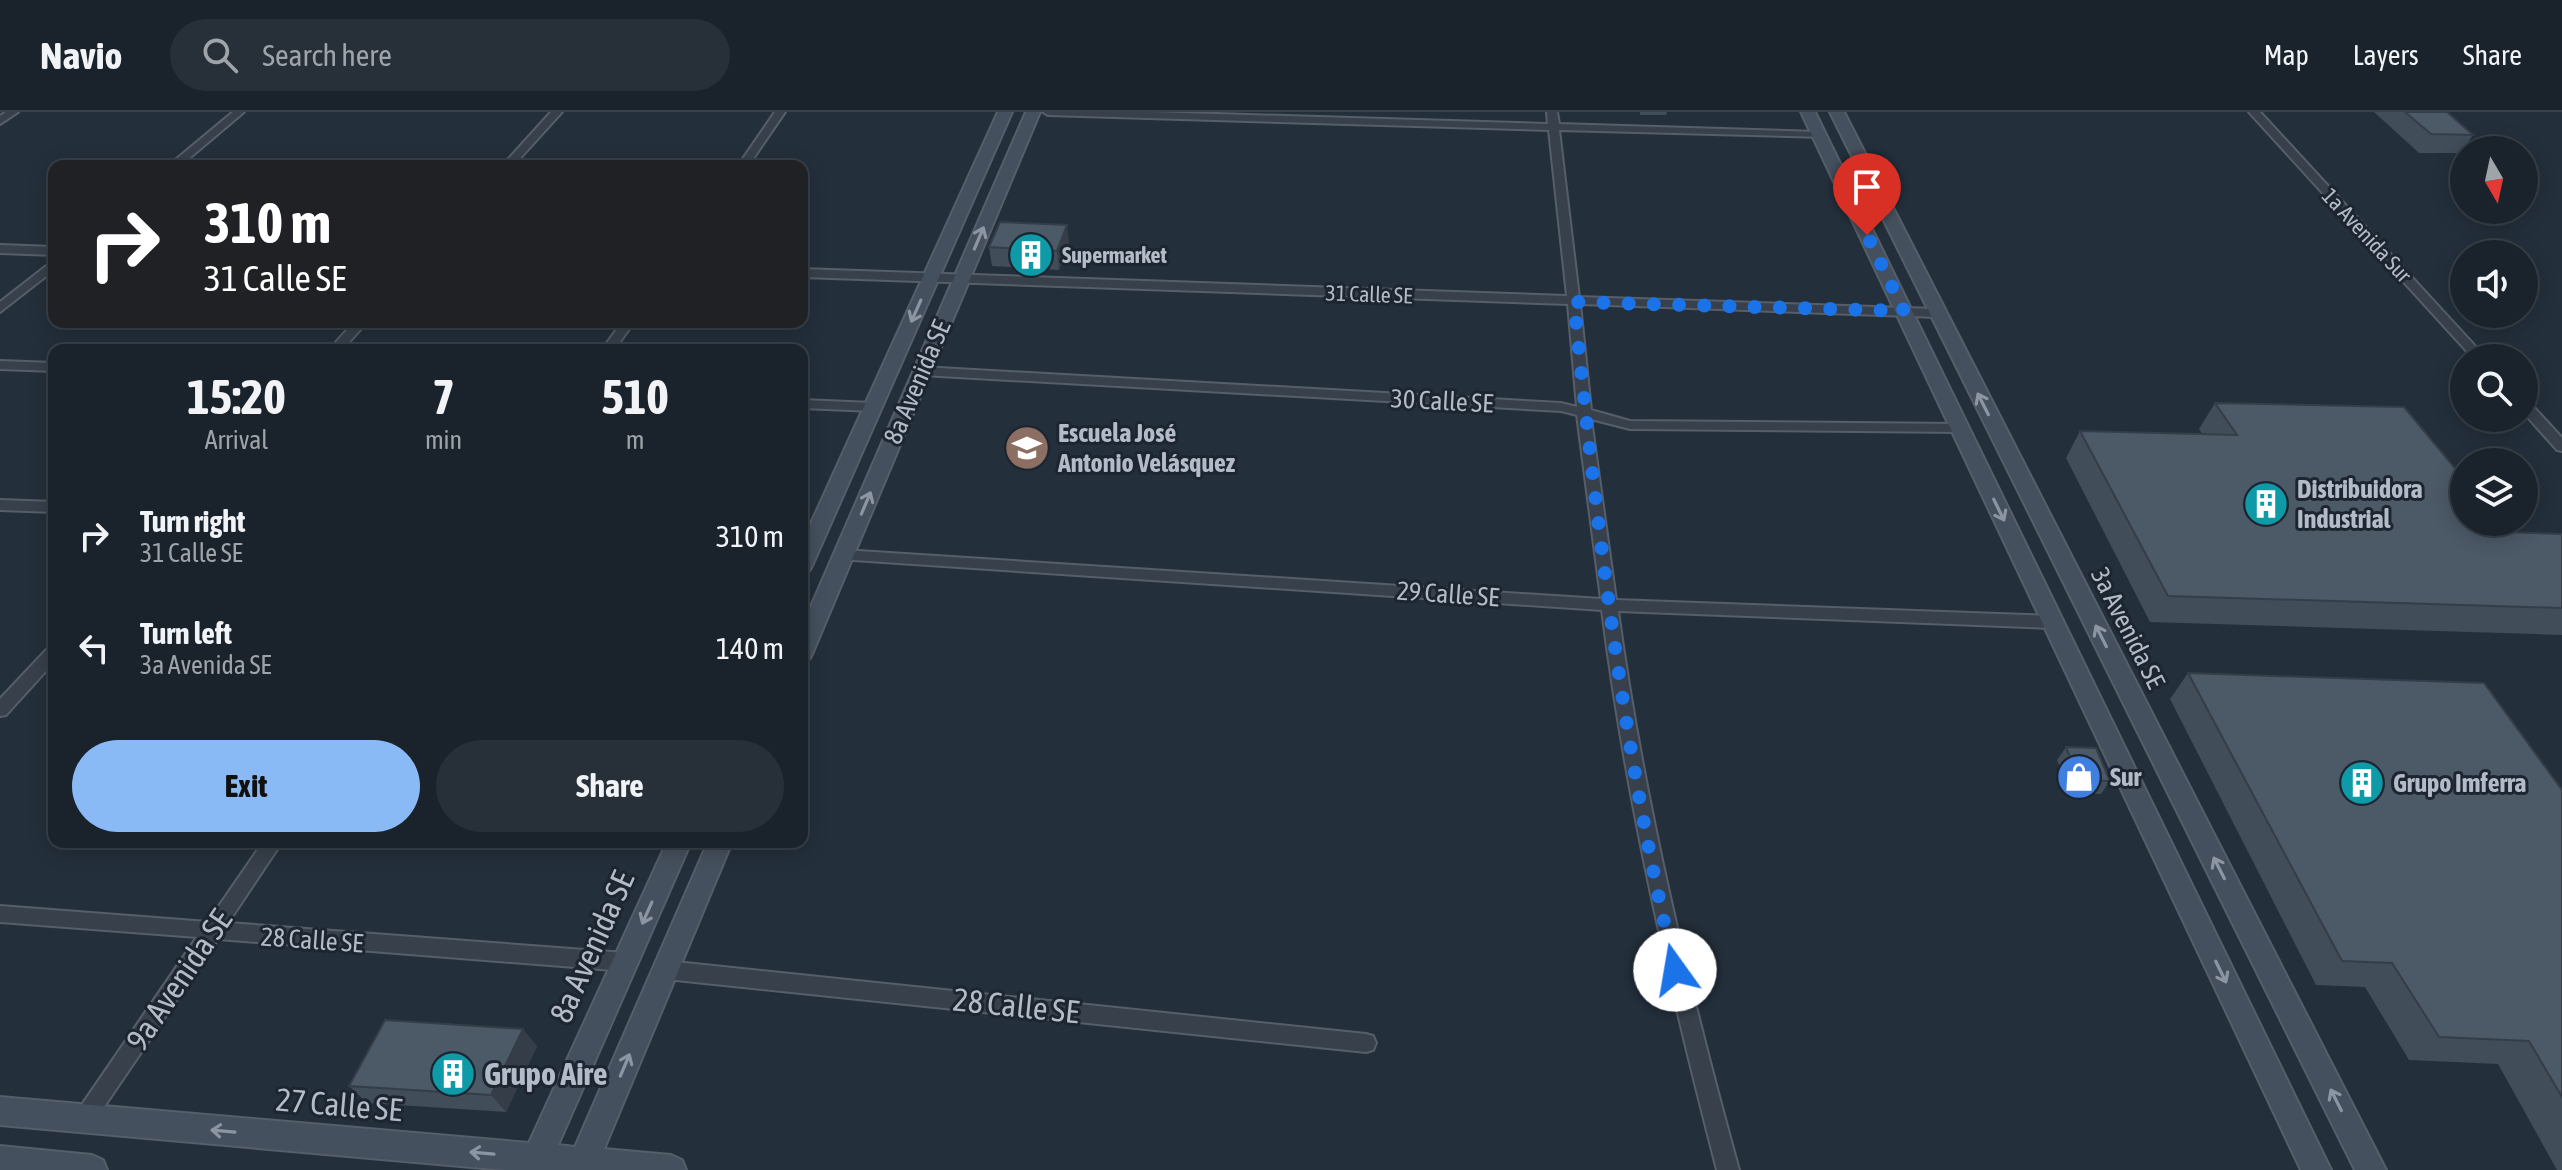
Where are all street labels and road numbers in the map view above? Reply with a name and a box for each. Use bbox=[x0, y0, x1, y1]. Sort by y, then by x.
street label: 1a Avenida Sur bbox=[2317, 183, 2417, 288]
street label: 31 Calle SE bbox=[1325, 279, 1413, 309]
street label: 8a Avenida SE bbox=[878, 316, 956, 448]
street label: 30 Calle SE bbox=[1390, 383, 1494, 419]
street label: 3a Avenida SE bbox=[2085, 563, 2171, 693]
street label: 29 Calle SE bbox=[1396, 575, 1500, 613]
street label: 8a Avenida SE bbox=[542, 865, 641, 1028]
street label: 9a Avenida SE bbox=[118, 902, 239, 1057]
street label: 28 Calle SE bbox=[260, 921, 364, 959]
street label: 28 Calle SE bbox=[951, 980, 1081, 1031]
street label: 27 Calle SE bbox=[274, 1081, 404, 1128]

